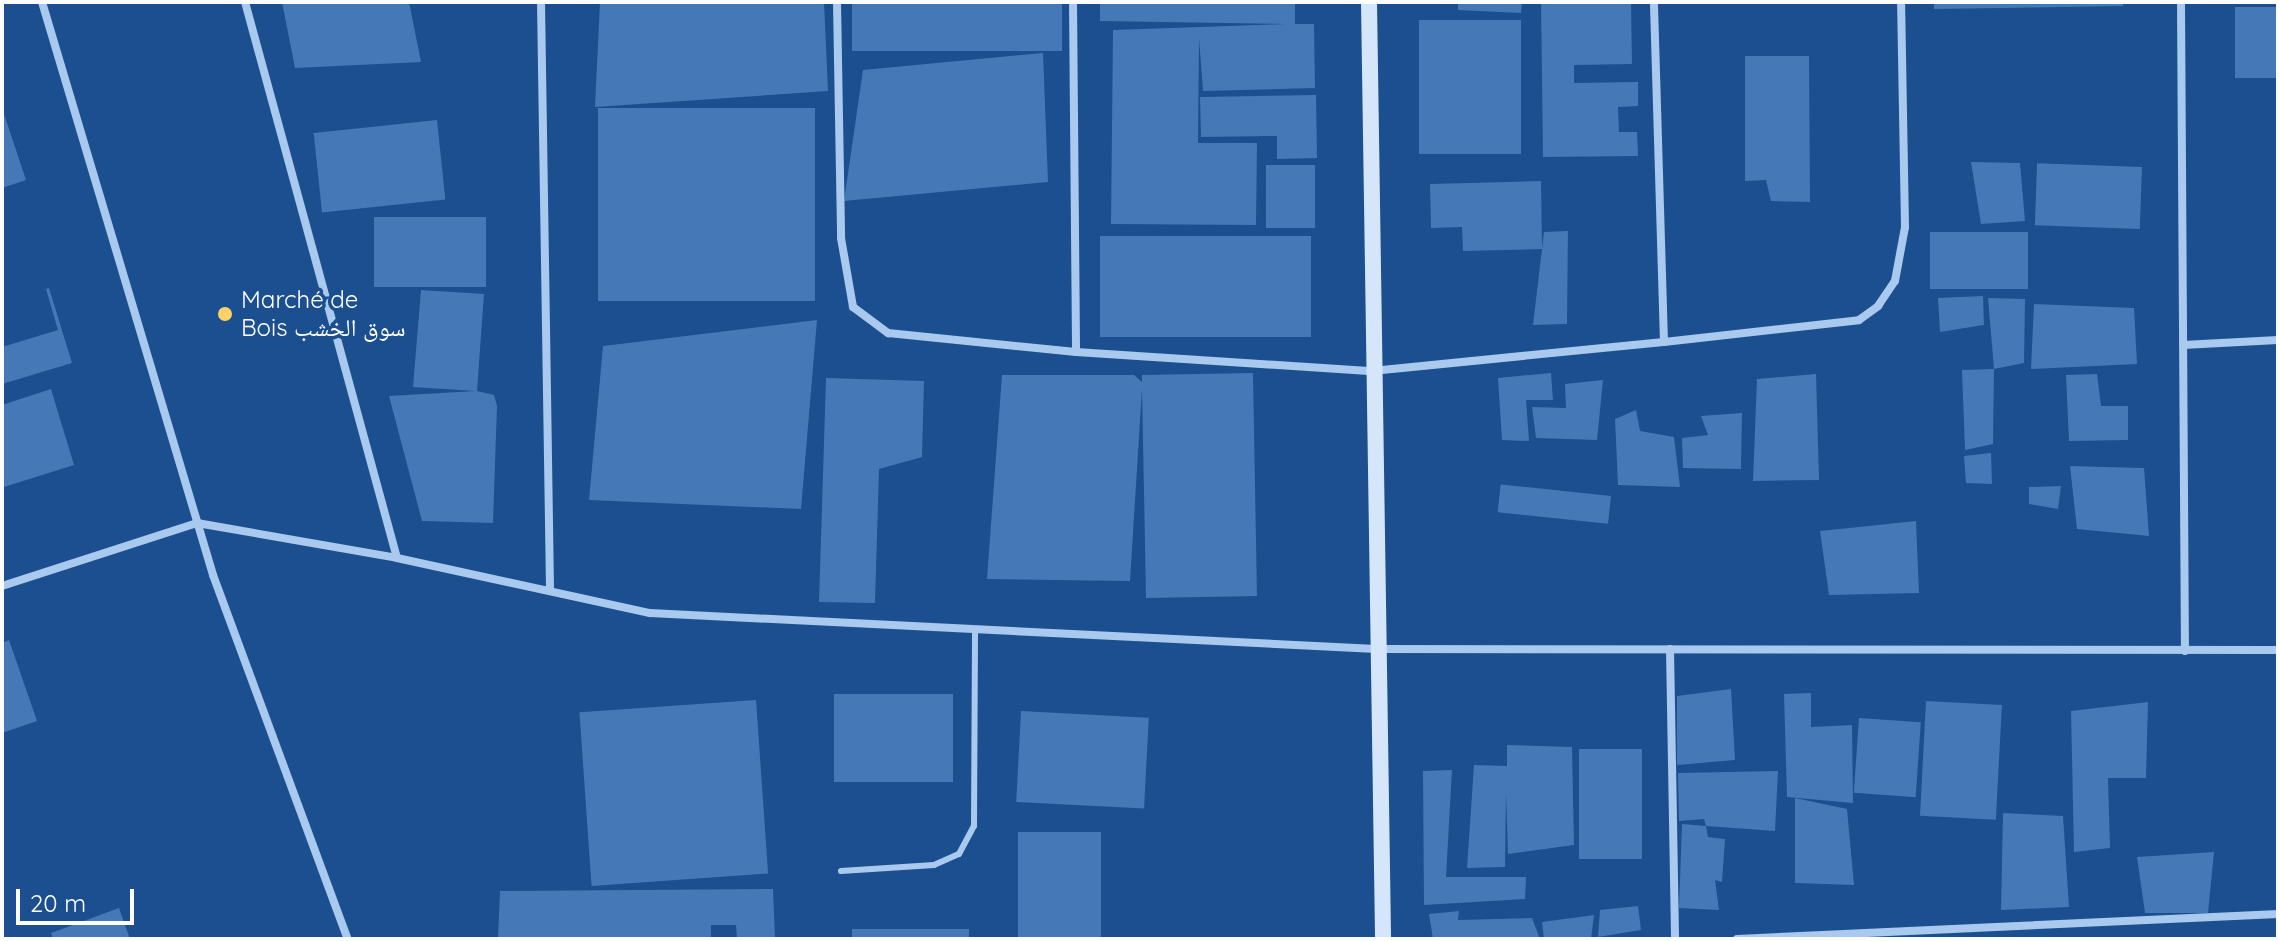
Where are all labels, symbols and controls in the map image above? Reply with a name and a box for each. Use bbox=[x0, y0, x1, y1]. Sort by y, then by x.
place label: Marché de Bois سوق الخشب bbox=[241, 286, 405, 342]
marker: Marché de Bois سوق الخشب bbox=[216, 305, 234, 323]
scale bar bbox=[20, 873, 138, 923]
text: 20 m bbox=[30, 888, 86, 918]

